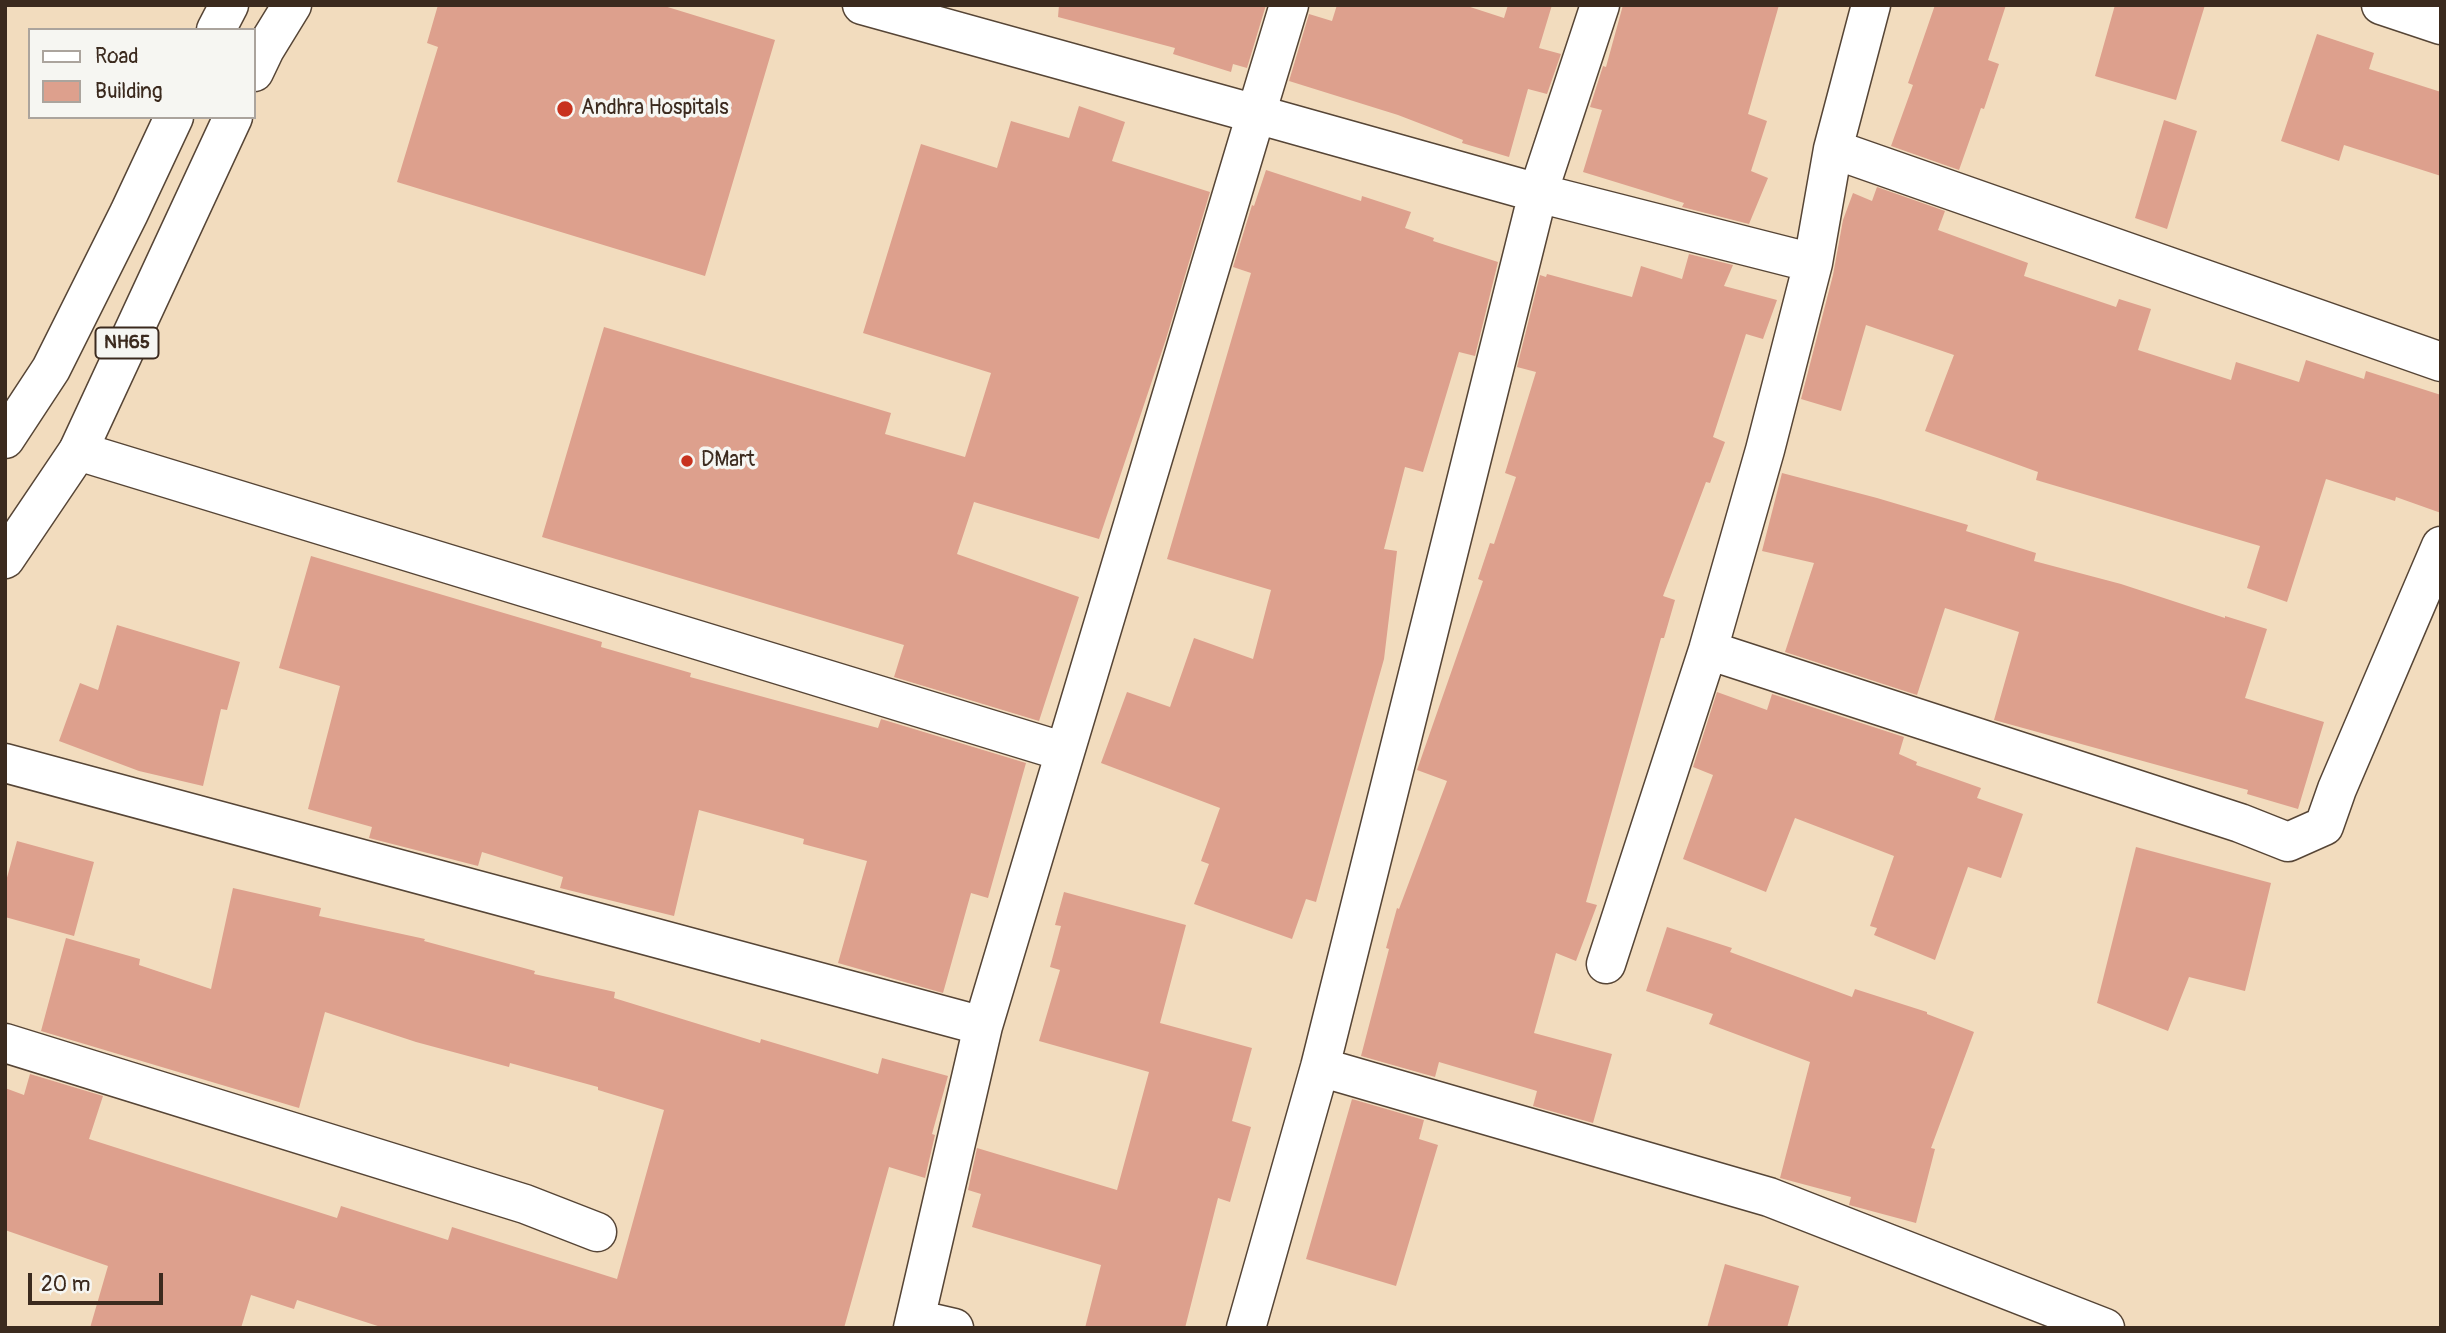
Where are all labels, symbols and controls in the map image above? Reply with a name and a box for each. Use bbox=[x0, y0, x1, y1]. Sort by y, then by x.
legend bbox=[28, 28, 256, 119]
text: Road bbox=[95, 43, 139, 70]
text: Building bbox=[95, 78, 162, 105]
place label: Andhra Hospitals bbox=[581, 96, 729, 122]
marker: Andhra Hospitals bbox=[555, 99, 575, 119]
road number: NH65 bbox=[96, 328, 158, 358]
place label: DMart bbox=[701, 448, 755, 474]
marker: DMart bbox=[679, 453, 695, 469]
scale bar bbox=[32, 1260, 166, 1304]
text: 20 m bbox=[41, 1271, 90, 1298]

